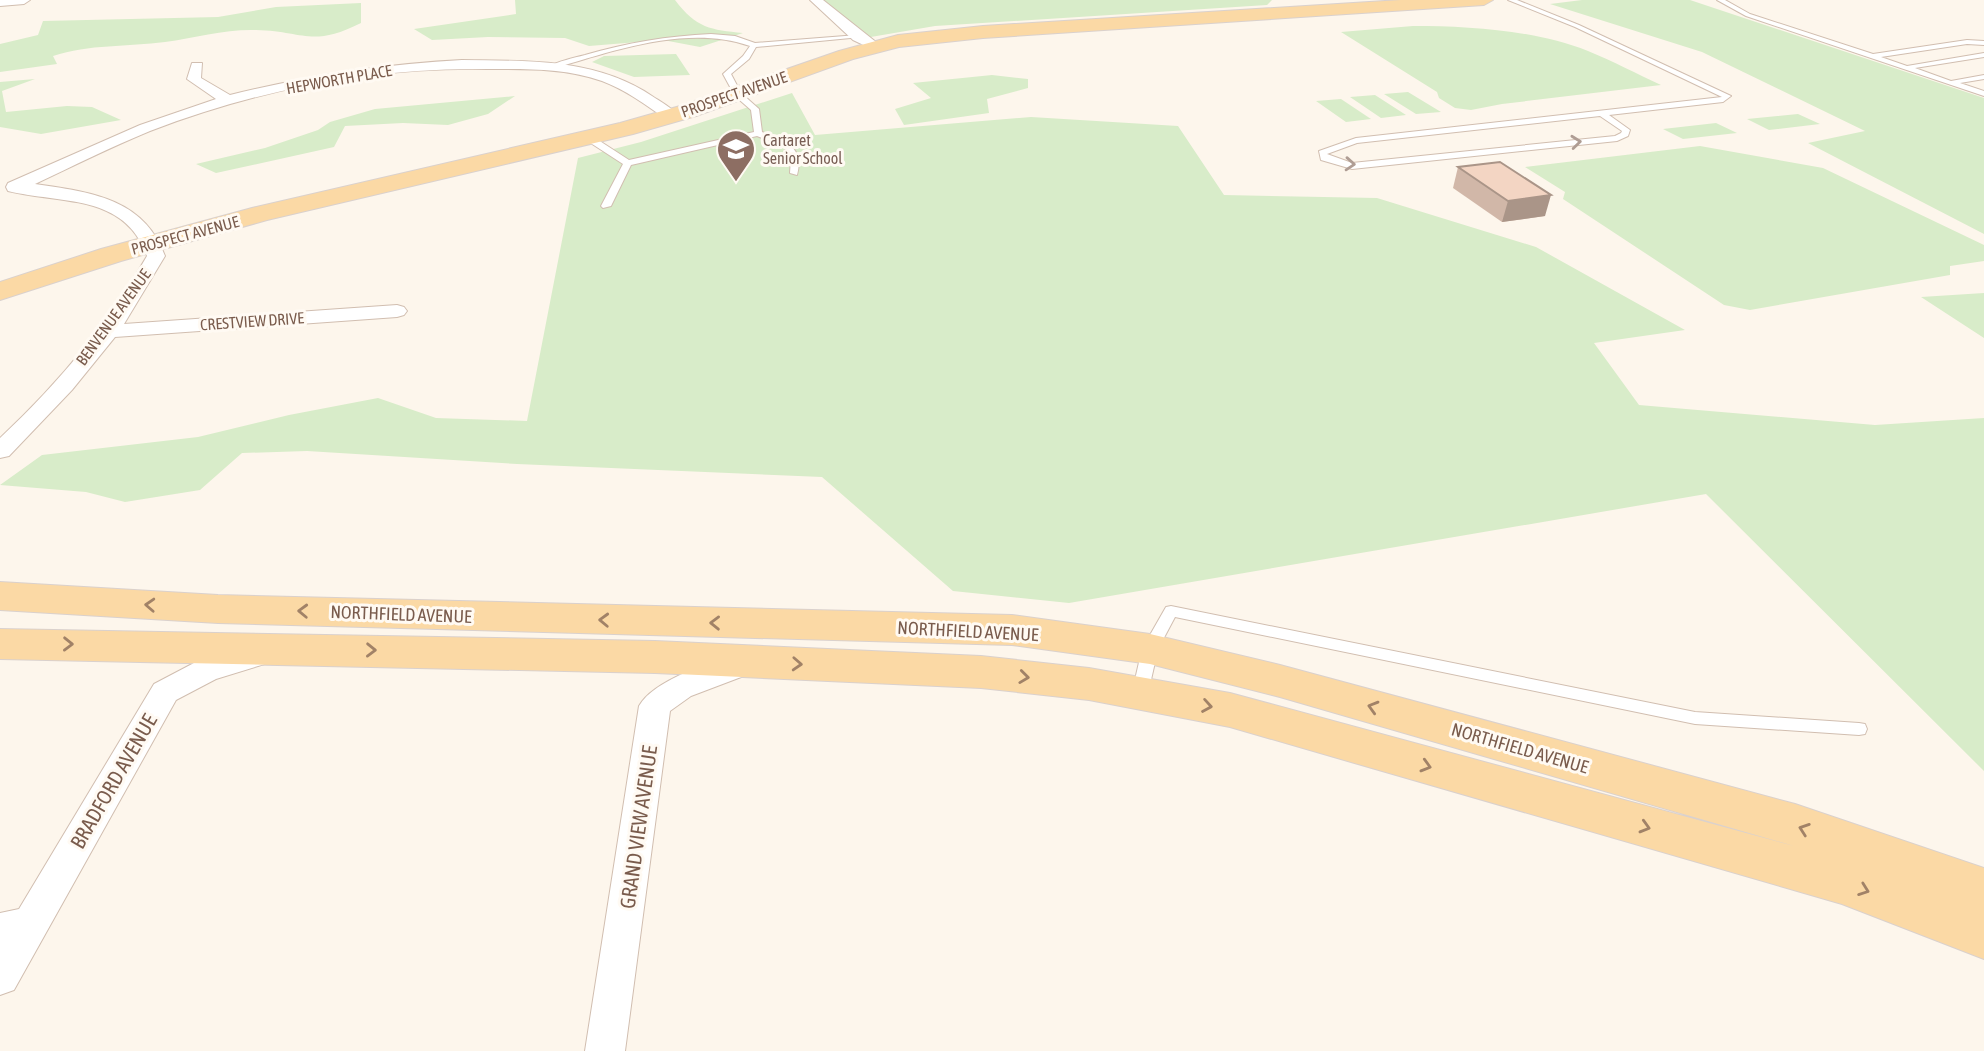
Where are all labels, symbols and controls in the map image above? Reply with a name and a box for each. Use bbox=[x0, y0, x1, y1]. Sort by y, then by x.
street label: HEPWORTH PLACE bbox=[285, 61, 393, 97]
street label: PROSPECT AVENUE bbox=[679, 67, 789, 121]
school or university icon: Cartaret Senior School bbox=[715, 128, 757, 183]
place label: Cartaret Senior School bbox=[763, 131, 843, 167]
one-way arrow bbox=[1571, 135, 1582, 150]
one-way arrow bbox=[1344, 156, 1355, 171]
street label: PROSPECT AVENUE bbox=[129, 212, 241, 258]
street label: BENVENUE AVENUE bbox=[72, 265, 154, 369]
street label: CRESTVIEW DRIVE bbox=[200, 308, 305, 334]
one-way arrow bbox=[144, 597, 155, 612]
street label: NORTHFIELD AVENUE bbox=[330, 601, 472, 627]
one-way arrow bbox=[297, 603, 307, 619]
one-way arrow bbox=[598, 612, 608, 628]
one-way arrow bbox=[710, 615, 720, 631]
street label: NORTHFIELD AVENUE bbox=[897, 617, 1039, 645]
one-way arrow bbox=[63, 636, 74, 652]
one-way arrow bbox=[366, 643, 377, 658]
one-way arrow bbox=[792, 656, 803, 671]
one-way arrow bbox=[1018, 669, 1030, 684]
one-way arrow bbox=[1201, 698, 1213, 713]
one-way arrow bbox=[1367, 700, 1379, 715]
street label: BRADFORD AVENUE bbox=[65, 709, 161, 852]
street label: NORTHFIELD AVENUE bbox=[1449, 718, 1591, 778]
street label: GRAND VIEW AVENUE bbox=[615, 744, 661, 910]
one-way arrow bbox=[1420, 757, 1432, 772]
one-way arrow bbox=[1639, 819, 1651, 834]
one-way arrow bbox=[1798, 823, 1810, 837]
one-way arrow bbox=[1857, 881, 1869, 895]

